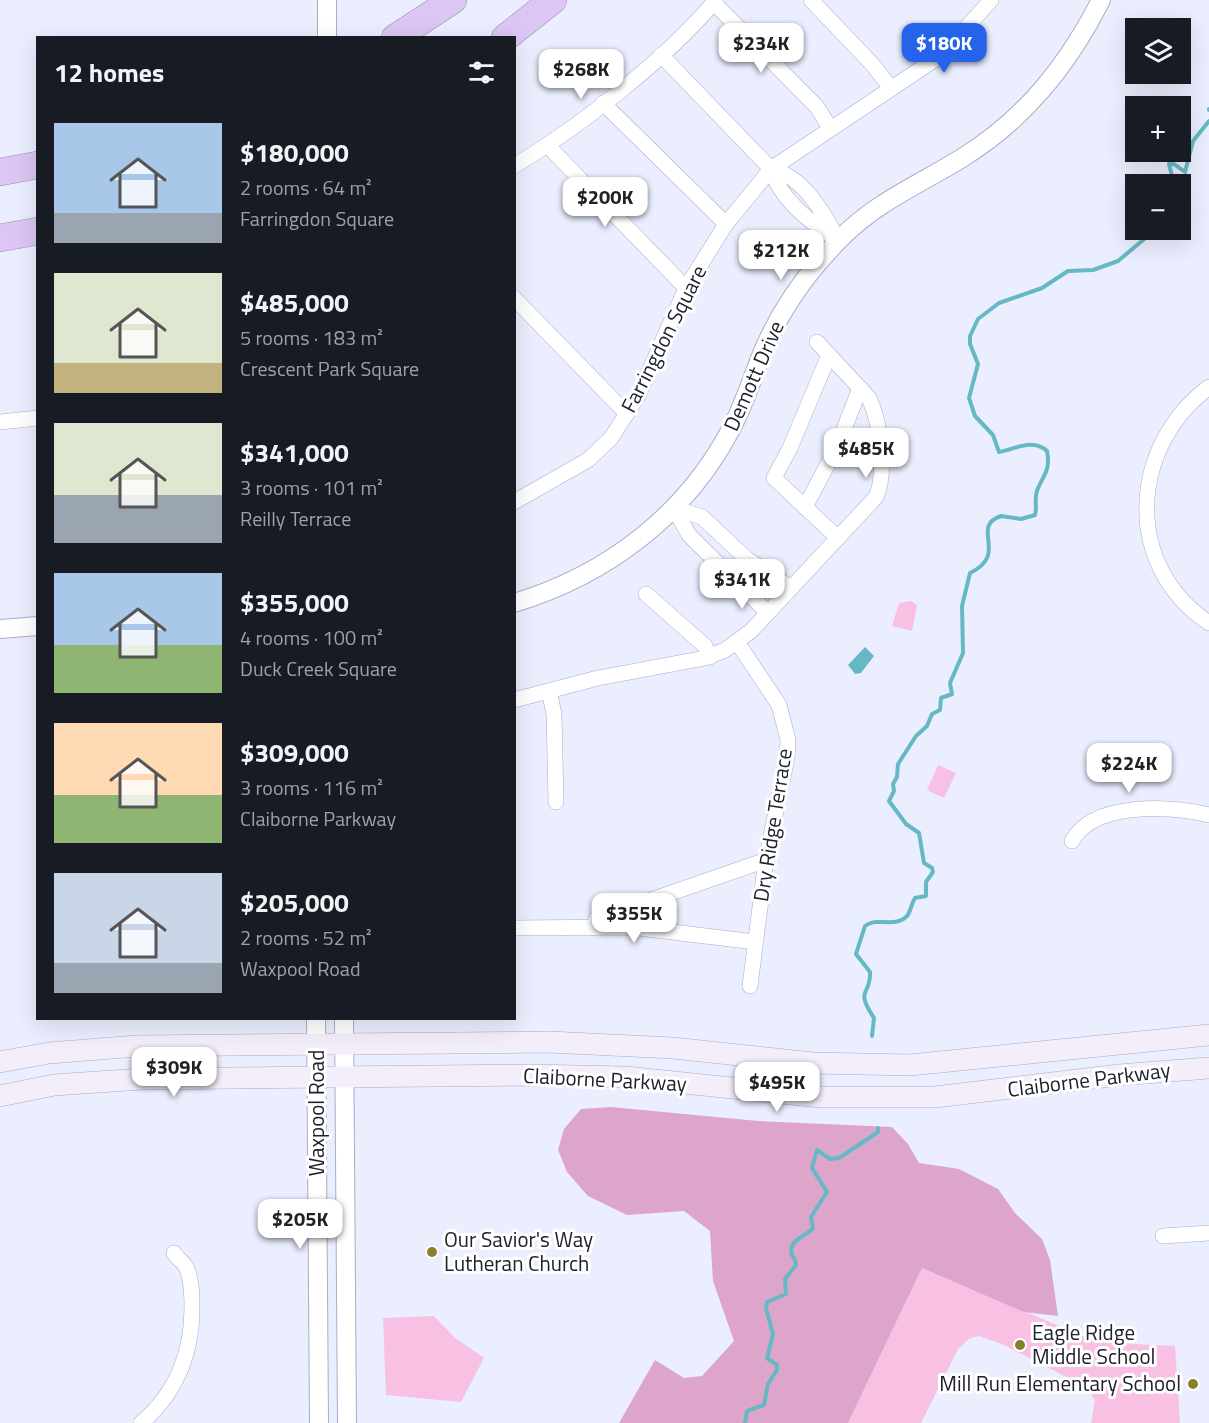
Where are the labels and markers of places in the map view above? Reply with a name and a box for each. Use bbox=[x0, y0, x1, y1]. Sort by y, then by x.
pin: $234K bbox=[719, 23, 803, 74]
pin: $180K bbox=[902, 23, 986, 74]
pin: $268K bbox=[539, 49, 623, 100]
pin: $200K bbox=[563, 177, 647, 228]
pin: $212K bbox=[739, 230, 823, 281]
pin: $485K bbox=[824, 428, 908, 479]
pin: $341K bbox=[700, 559, 784, 610]
pin: $224K bbox=[1087, 743, 1171, 794]
pin: $355K bbox=[592, 893, 676, 944]
pin: $309K bbox=[132, 1047, 216, 1098]
pin: $495K bbox=[735, 1062, 819, 1113]
pin: $205K bbox=[258, 1199, 342, 1250]
place label: Our Savior's Way Lutheran Church bbox=[444, 1223, 593, 1279]
marker: Our Savior's Way Lutheran Church bbox=[425, 1245, 439, 1259]
place label: Eagle Ridge Middle School bbox=[1032, 1316, 1155, 1372]
marker: Eagle Ridge Middle School bbox=[1013, 1338, 1027, 1352]
place label: Mill Run Elementary School bbox=[939, 1367, 1181, 1399]
marker: Mill Run Elementary School bbox=[1186, 1377, 1200, 1391]

